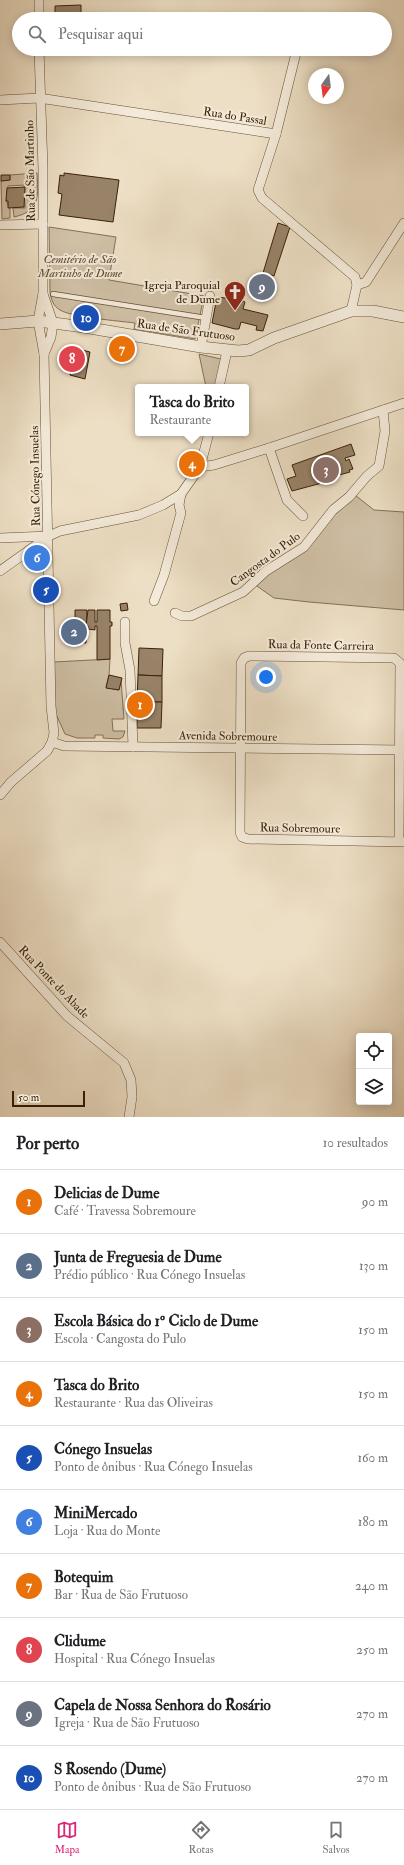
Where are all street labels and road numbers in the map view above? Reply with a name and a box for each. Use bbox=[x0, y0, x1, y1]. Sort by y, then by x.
street label: Rua do Passal bbox=[202, 104, 268, 129]
street label: Rua de São Martinho bbox=[22, 120, 39, 222]
street label: Rua de São Frutuoso bbox=[136, 316, 236, 345]
street label: Rua Cónego Insuelas bbox=[27, 426, 44, 526]
street label: Cangosta do Pulo bbox=[227, 529, 304, 590]
street label: Rua da Fonte Carreira bbox=[268, 637, 375, 654]
street label: Avenida Sobremoure bbox=[178, 728, 277, 745]
street label: Rua Sobremoure bbox=[260, 820, 340, 837]
street label: Rua Ponte do Abade bbox=[15, 943, 92, 1022]

